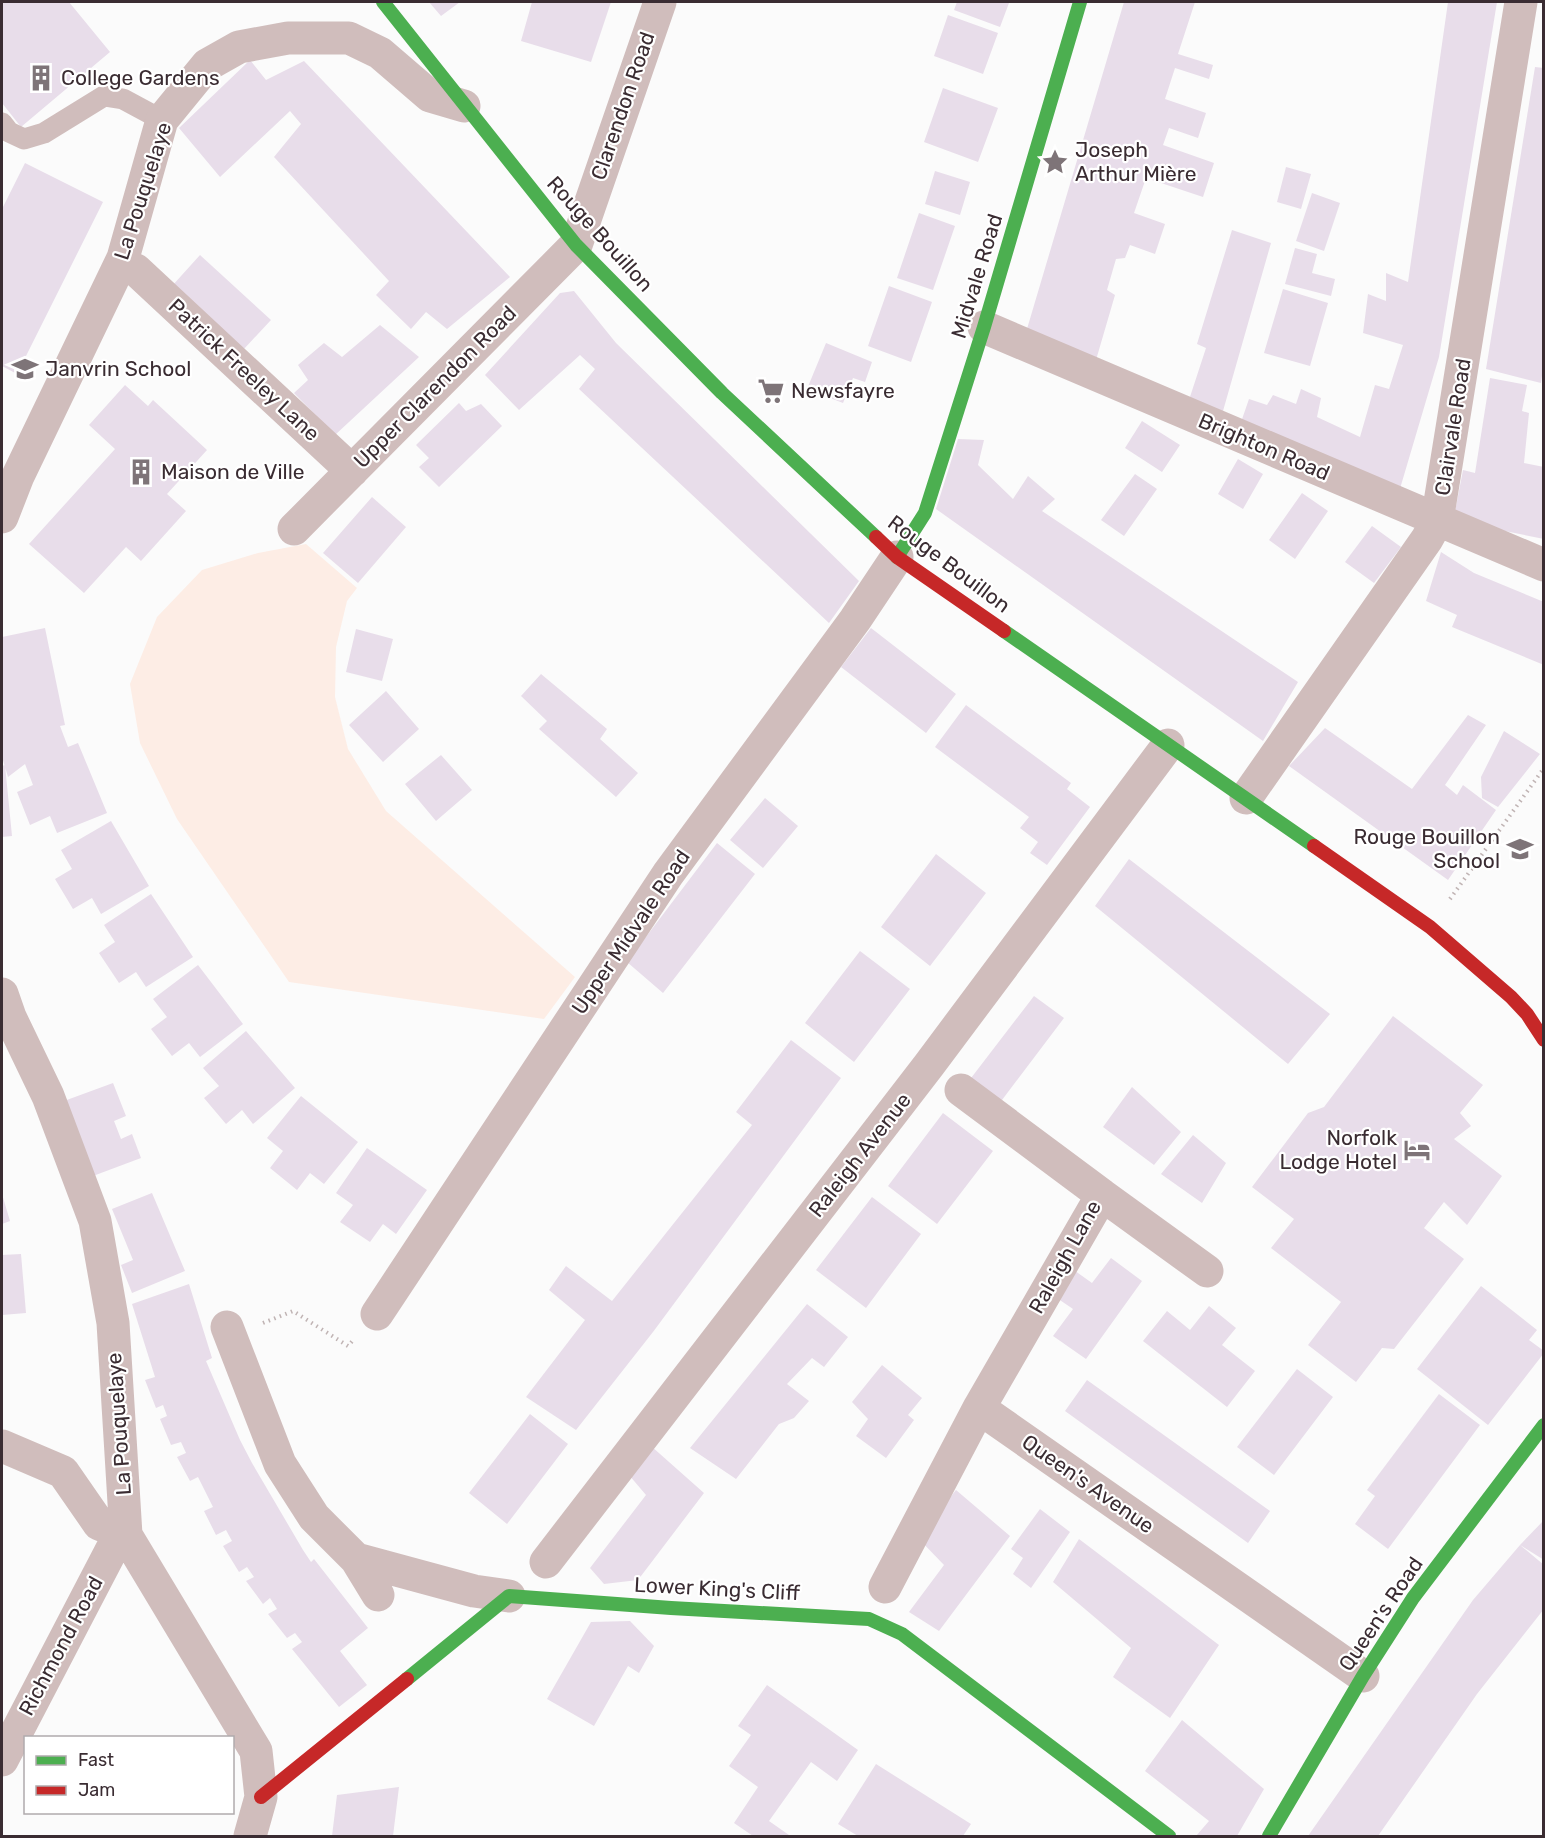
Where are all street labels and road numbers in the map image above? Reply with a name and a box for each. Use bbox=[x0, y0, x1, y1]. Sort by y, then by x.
street label: Clarendon Road bbox=[585, 28, 660, 183]
street label: La Pouquelaye bbox=[109, 119, 177, 263]
street label: Rouge Bouillon bbox=[542, 171, 659, 296]
street label: Midvale Road bbox=[946, 211, 1007, 341]
street label: Patrick Freeley Lane bbox=[164, 293, 325, 446]
street label: Upper Clarendon Road bbox=[348, 300, 521, 473]
street label: Clairvale Road bbox=[1429, 357, 1476, 497]
street label: Brighton Road bbox=[1195, 408, 1334, 485]
street label: Rouge Bouillon bbox=[883, 510, 1015, 618]
street label: Upper Midvale Road bbox=[566, 845, 695, 1019]
street label: Raleigh Avenue bbox=[803, 1088, 916, 1222]
street label: Raleigh Lane bbox=[1023, 1196, 1106, 1318]
street label: La Pouquelaye bbox=[101, 1352, 136, 1496]
street label: Queen's Avenue bbox=[1017, 1429, 1159, 1538]
street label: Queen's Road bbox=[1333, 1552, 1428, 1676]
street label: Richmond Road bbox=[13, 1572, 108, 1720]
street label: Lower King's Cliff bbox=[634, 1572, 801, 1605]

